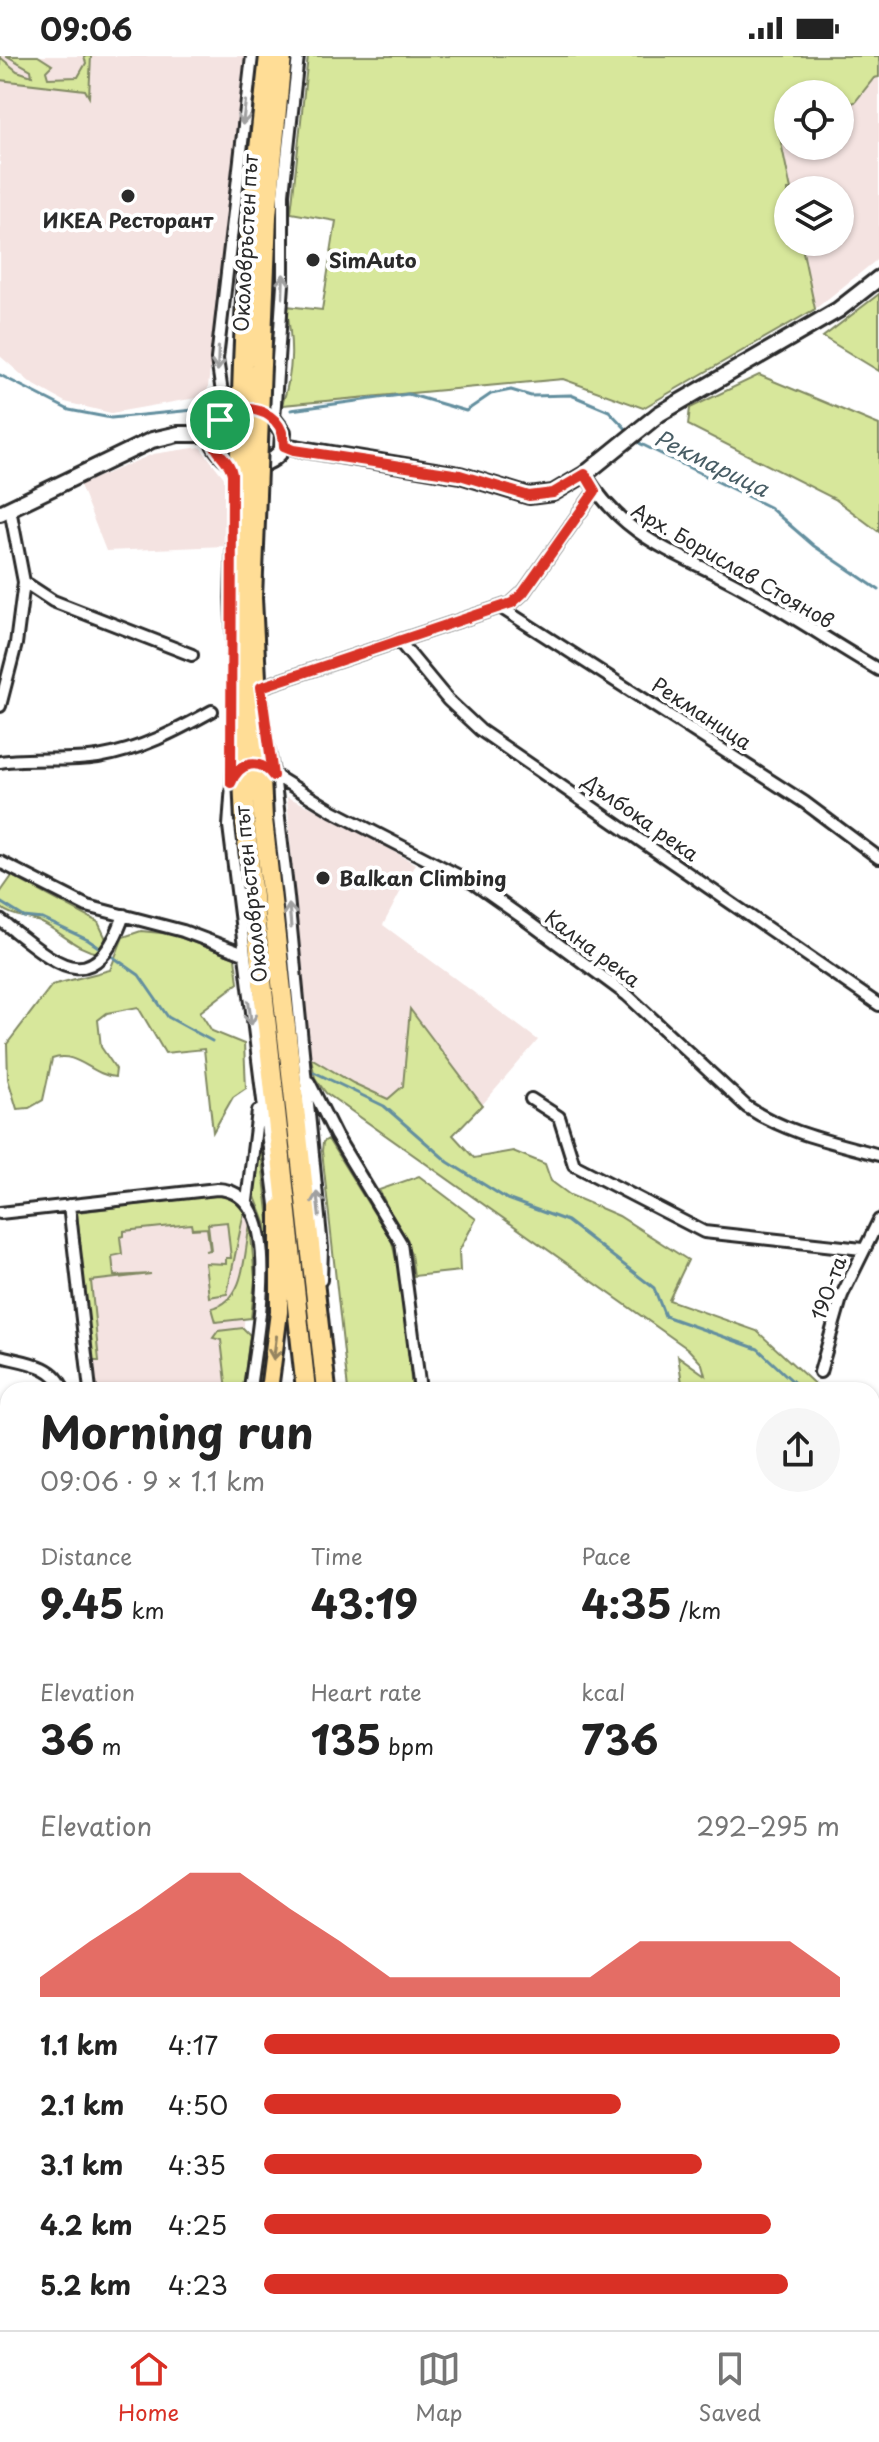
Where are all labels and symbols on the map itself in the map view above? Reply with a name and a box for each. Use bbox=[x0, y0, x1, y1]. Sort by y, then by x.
one-way arrow bbox=[236, 100, 251, 125]
street label: Околовръстен път bbox=[225, 153, 265, 333]
marker: ИКЕА Ресторант bbox=[119, 187, 137, 205]
place label: ИКЕА Ресторант bbox=[43, 205, 214, 235]
place label: SimAuto bbox=[329, 245, 417, 275]
marker: SimAuto bbox=[304, 251, 322, 269]
one-way arrow bbox=[275, 273, 290, 300]
one-way arrow bbox=[211, 345, 226, 372]
pin bbox=[186, 386, 254, 454]
water label: Рекмарица bbox=[649, 420, 776, 504]
street label: Арх. Борислав Стоянов bbox=[626, 495, 840, 635]
street label: Рекманица bbox=[646, 669, 758, 757]
street label: Дълбока река bbox=[576, 765, 706, 868]
street label: Околовръстен път bbox=[226, 803, 274, 984]
place label: Balkan Climbing bbox=[339, 863, 506, 893]
marker: Balkan Climbing bbox=[314, 869, 332, 887]
street label: Кална река bbox=[539, 902, 648, 994]
one-way arrow bbox=[282, 903, 297, 930]
one-way arrow bbox=[243, 999, 258, 1026]
one-way arrow bbox=[310, 1191, 325, 1218]
street label: 190-та bbox=[803, 1251, 854, 1324]
one-way arrow bbox=[267, 1334, 282, 1361]

